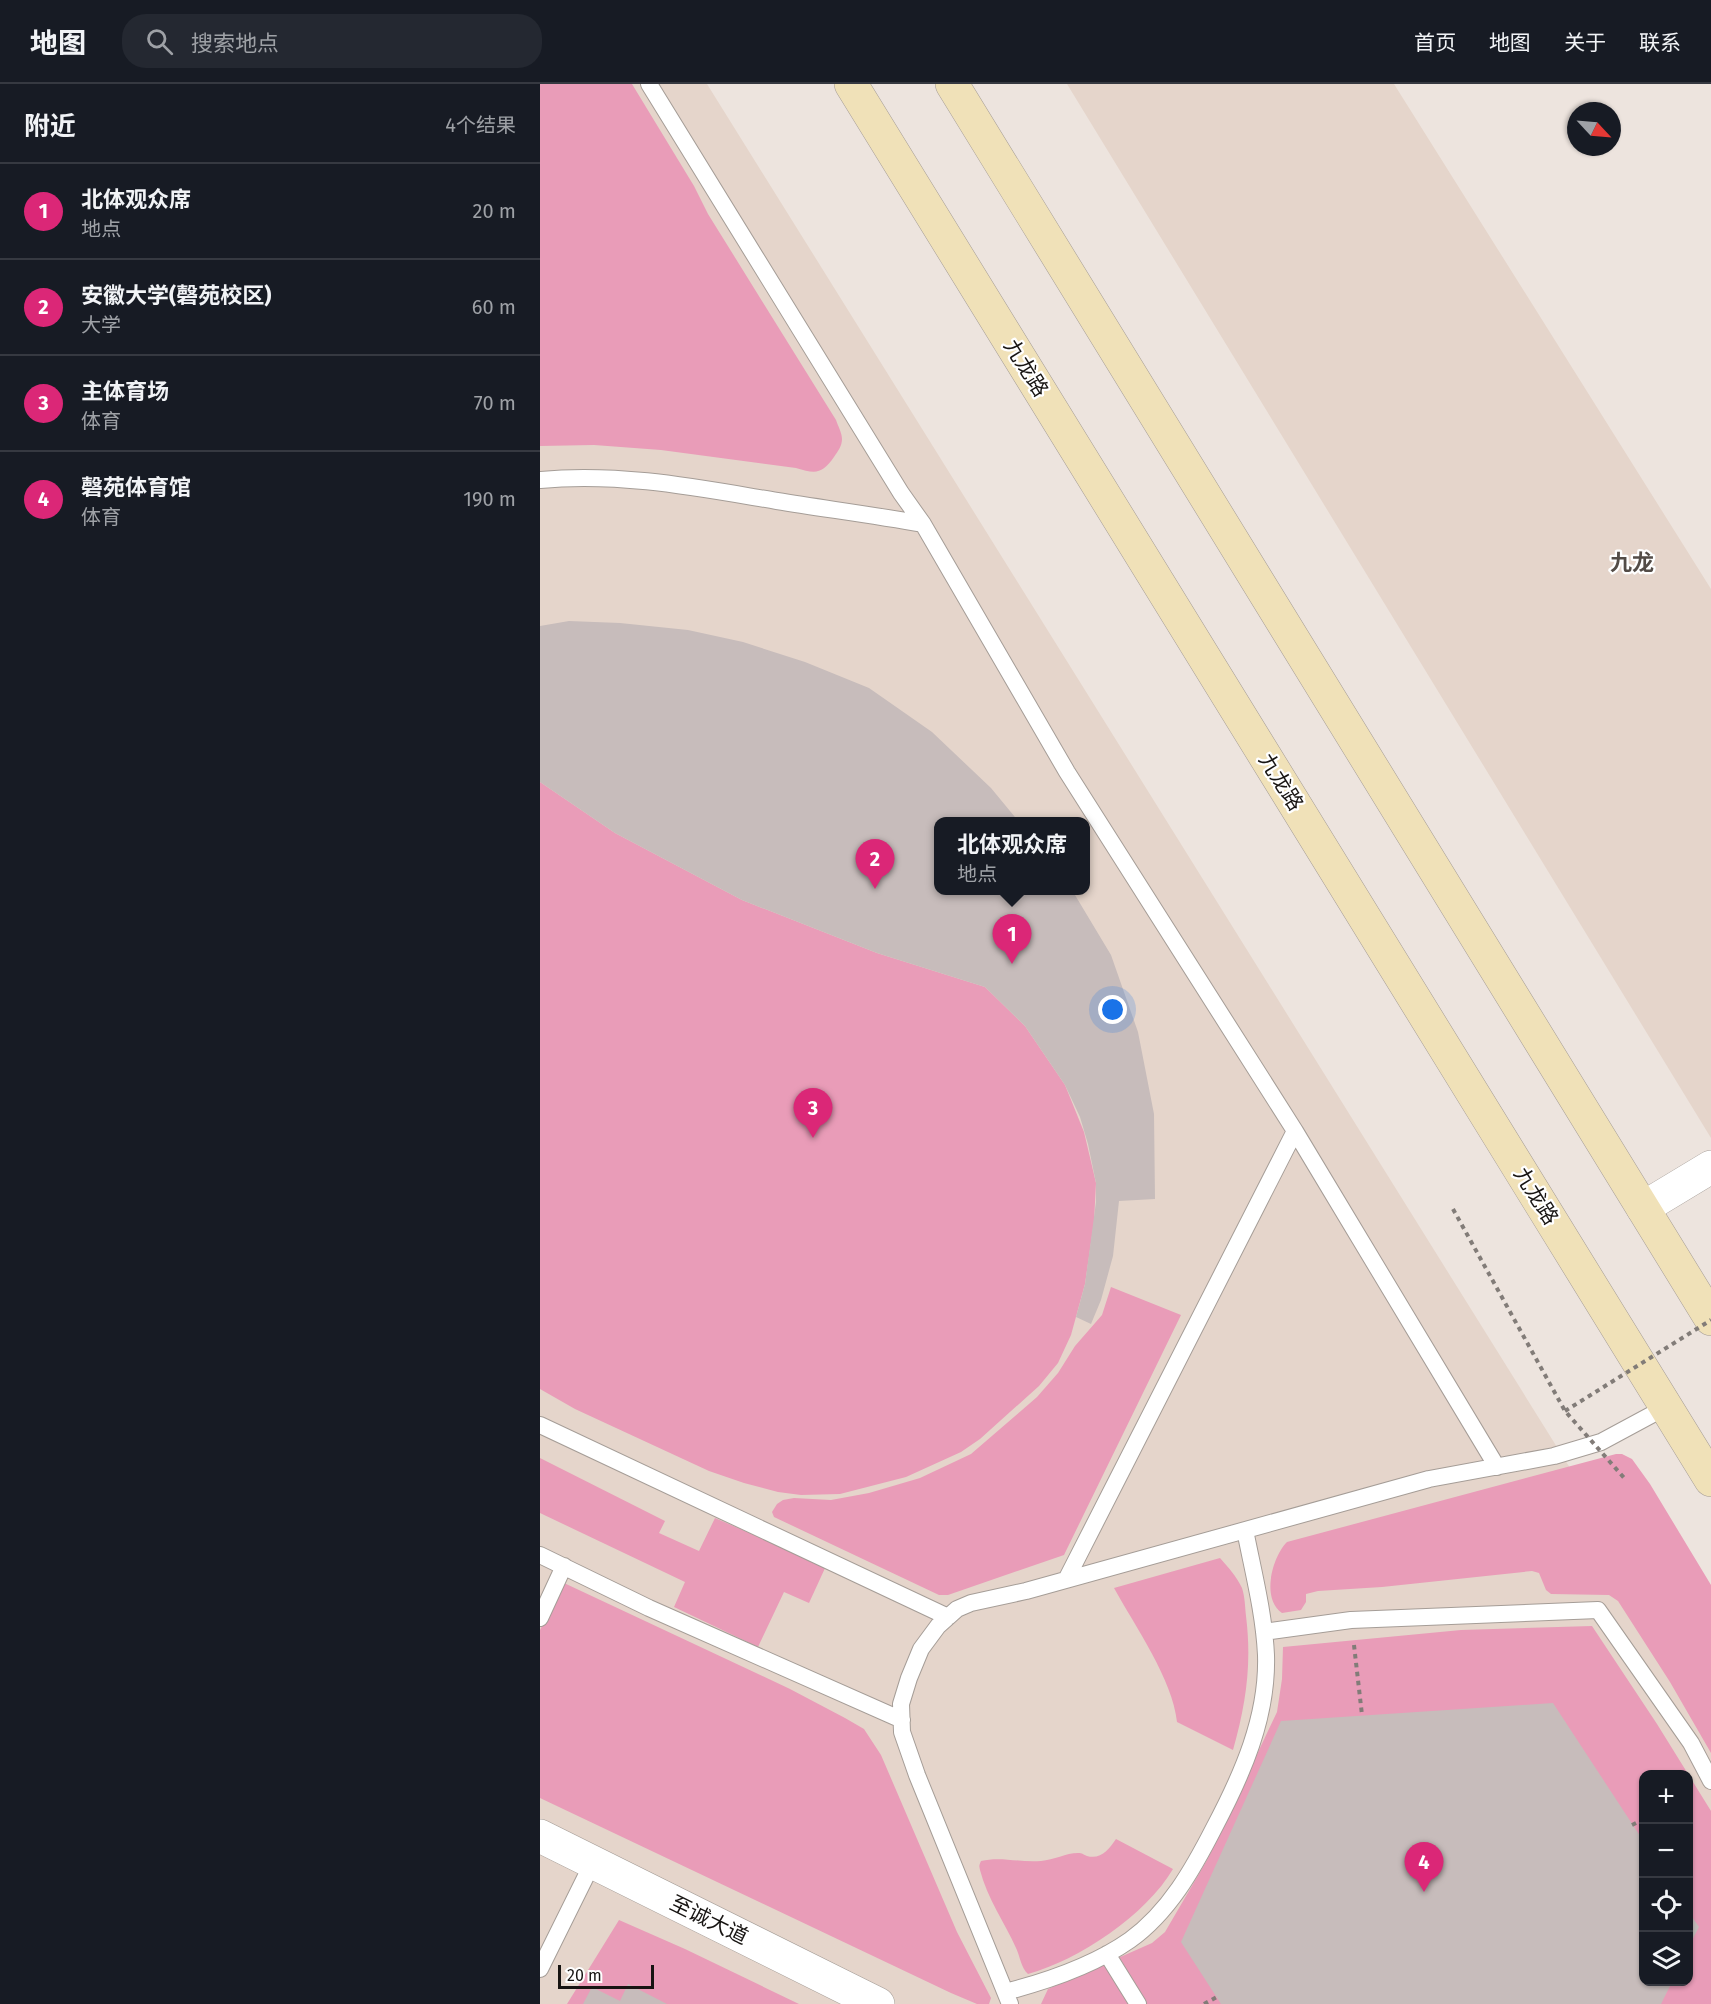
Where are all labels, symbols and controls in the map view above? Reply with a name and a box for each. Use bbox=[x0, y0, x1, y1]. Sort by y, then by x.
search box bbox=[122, 14, 542, 68]
icon: search bbox=[143, 25, 176, 58]
text: 地图 bbox=[30, 27, 86, 60]
text: 搜索地点 bbox=[191, 30, 279, 57]
text: 首页 bbox=[1414, 30, 1456, 56]
text: 地图 bbox=[1489, 30, 1531, 56]
text: 关于 bbox=[1564, 30, 1606, 56]
text: 联系 bbox=[1639, 30, 1681, 56]
north arrow bbox=[1567, 102, 1621, 156]
text: 附近 bbox=[24, 111, 76, 142]
text: 4个结果 bbox=[445, 113, 516, 137]
text: 北体观众席 bbox=[81, 186, 191, 213]
text: 1 bbox=[39, 199, 48, 223]
text: 20 m bbox=[473, 199, 516, 223]
text: 地点 bbox=[81, 217, 121, 241]
text: 安徽大学(磬苑校区) bbox=[81, 282, 271, 309]
text: 2 bbox=[38, 295, 49, 319]
text: 60 m bbox=[472, 295, 516, 319]
text: 大学 bbox=[81, 313, 121, 337]
street label: 九龙路 bbox=[998, 334, 1054, 402]
text: 主体育场 bbox=[81, 378, 169, 405]
text: 3 bbox=[38, 391, 49, 415]
text: 70 m bbox=[474, 391, 516, 415]
text: 体育 bbox=[81, 409, 121, 433]
text: 磬苑体育馆 bbox=[81, 474, 191, 501]
text: 4 bbox=[38, 487, 49, 511]
text: 190 m bbox=[463, 487, 516, 511]
text: 体育 bbox=[81, 505, 121, 529]
district label: 九龙 bbox=[1610, 549, 1654, 576]
street label: 九龙路 bbox=[1253, 748, 1309, 816]
popup bbox=[934, 817, 1090, 895]
text: 北体观众席 bbox=[957, 831, 1067, 858]
pin: 2 bbox=[856, 840, 894, 889]
text: 地点 bbox=[957, 862, 997, 886]
pin: 1 bbox=[992, 914, 1032, 964]
your location bbox=[1098, 995, 1127, 1024]
pin: 3 bbox=[794, 1088, 832, 1138]
street label: 九龙路 bbox=[1508, 1162, 1564, 1230]
map controls bbox=[1639, 1770, 1693, 1986]
button: + bbox=[1639, 1770, 1693, 1824]
button: − bbox=[1639, 1824, 1693, 1878]
pin: 4 bbox=[1404, 1842, 1444, 1892]
button: locate bbox=[1639, 1878, 1693, 1932]
street label: 至诚大道 bbox=[666, 1890, 752, 1950]
button: layers bbox=[1639, 1932, 1693, 1986]
scale bar bbox=[558, 1962, 654, 1990]
text: 20 m bbox=[567, 1966, 602, 1985]

